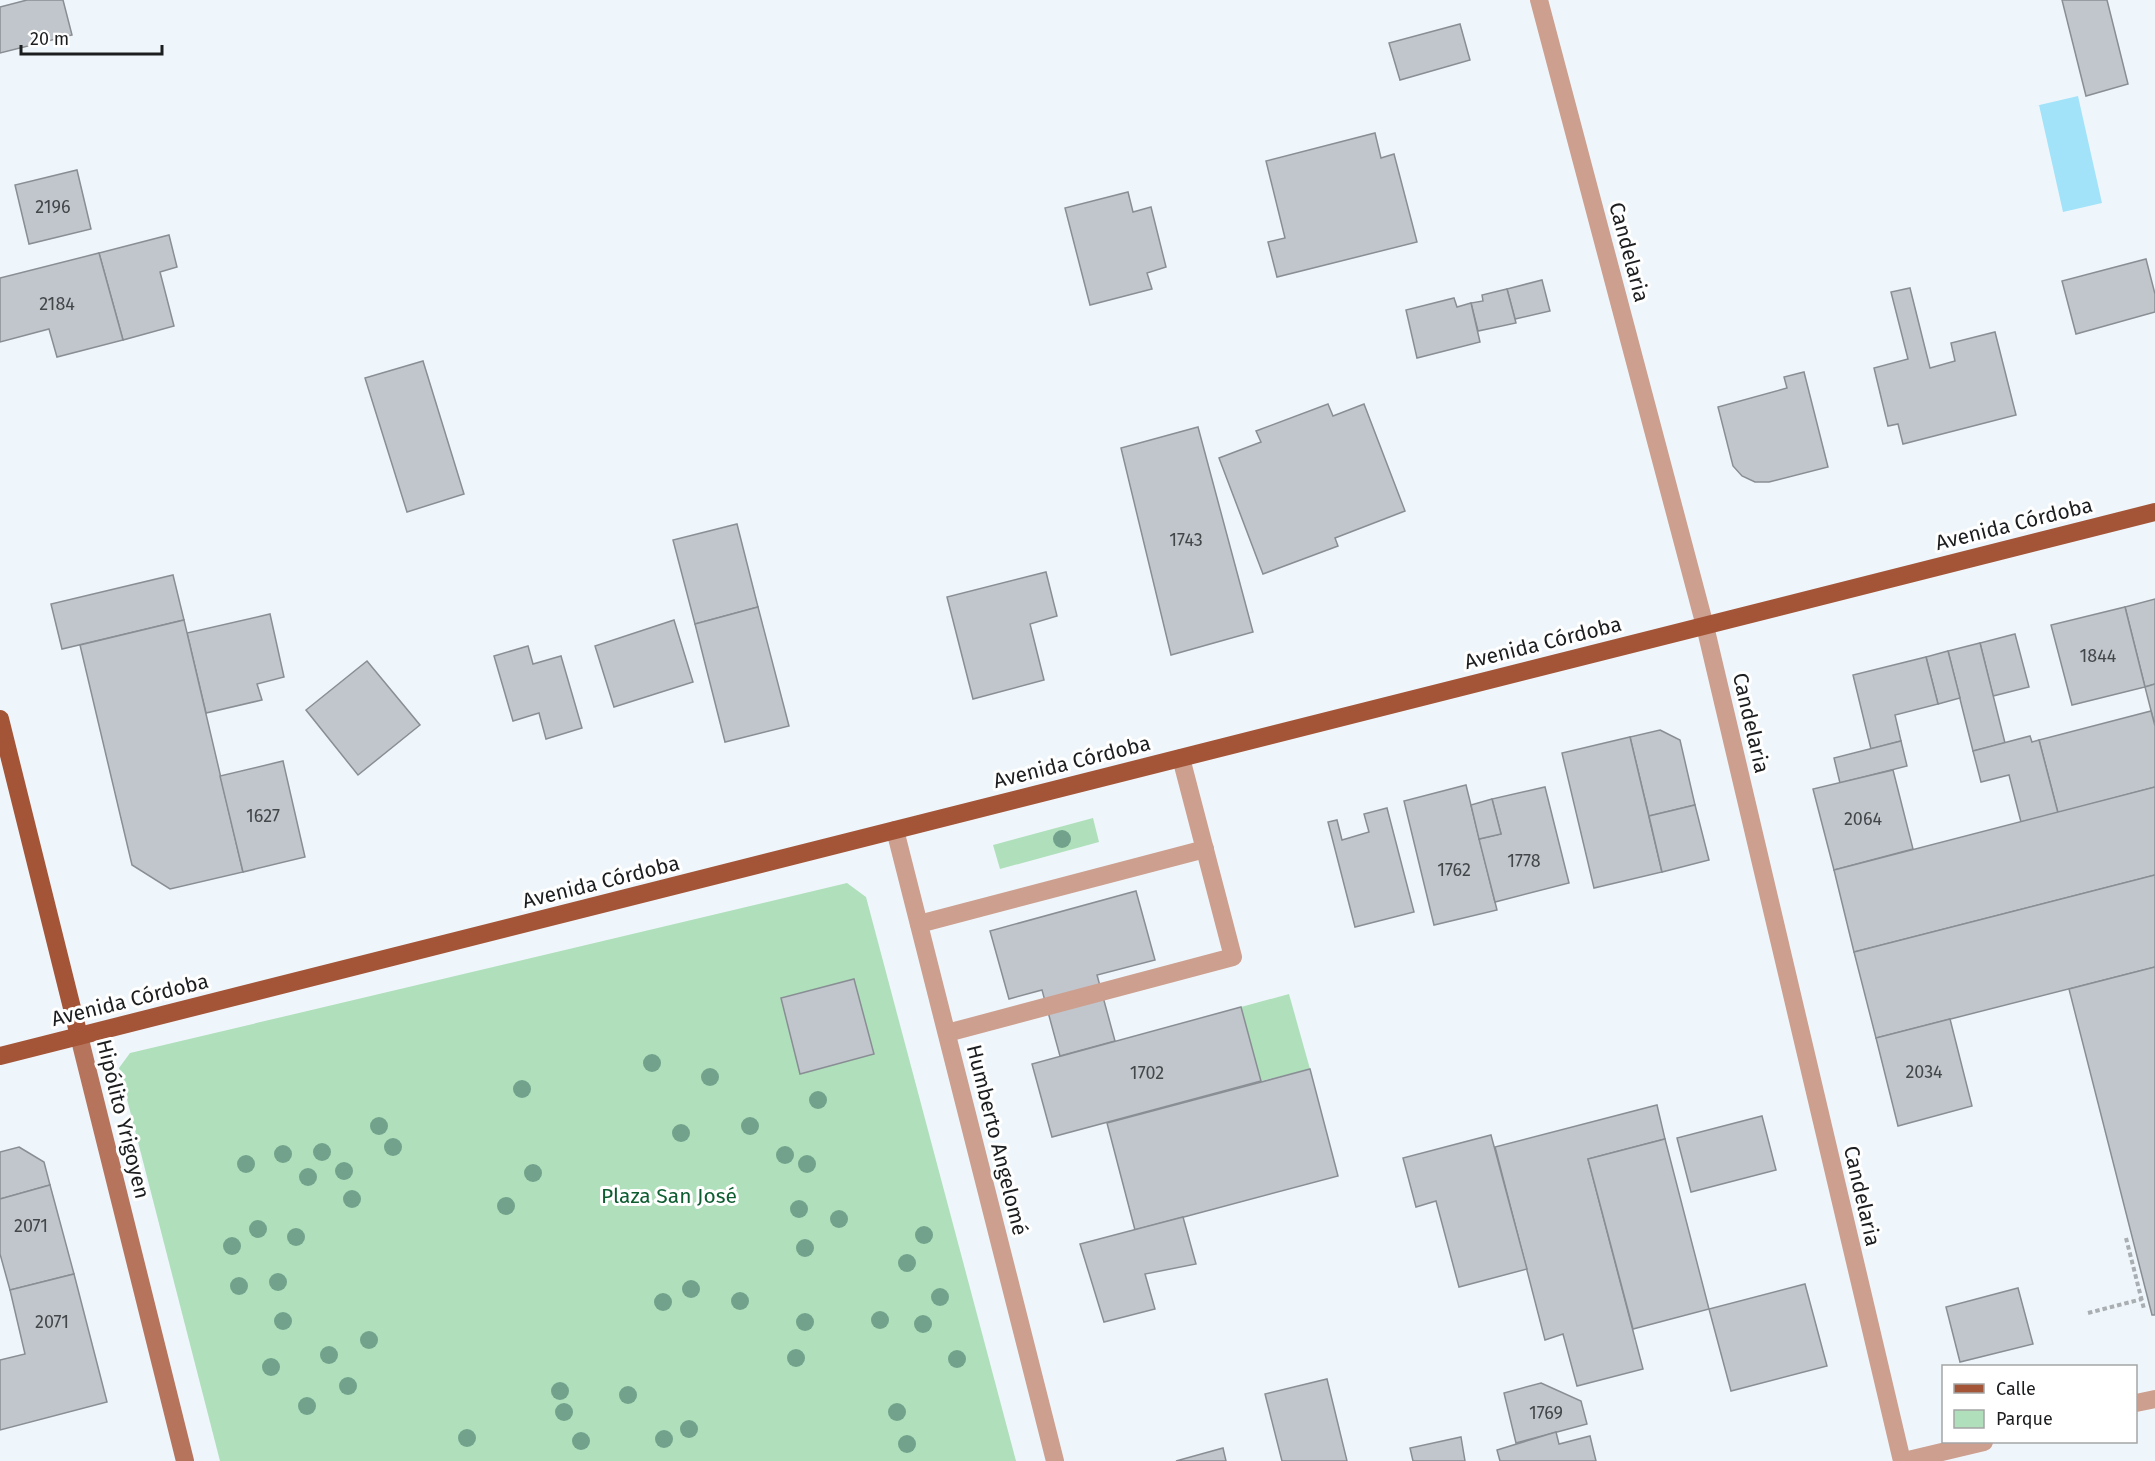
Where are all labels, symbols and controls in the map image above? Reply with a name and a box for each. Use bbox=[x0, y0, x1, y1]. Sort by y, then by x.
scale bar bbox=[21, 18, 162, 56]
text: 20 m bbox=[30, 28, 69, 50]
house number: 2196 bbox=[35, 196, 71, 218]
street label: Candelaria bbox=[1603, 199, 1655, 305]
house number: 2184 bbox=[39, 293, 75, 315]
street label: Avenida Córdoba bbox=[1933, 492, 2095, 556]
house number: 1743 bbox=[1169, 529, 1203, 551]
street label: Avenida Córdoba bbox=[1462, 611, 1624, 675]
house number: 1844 bbox=[2080, 645, 2117, 667]
street label: Candelaria bbox=[1727, 670, 1775, 776]
street label: Avenida Córdoba bbox=[991, 730, 1153, 794]
house number: 1627 bbox=[246, 805, 280, 827]
house number: 2064 bbox=[1844, 808, 1882, 830]
street label: Avenida Córdoba bbox=[520, 850, 682, 914]
house number: 1778 bbox=[1507, 850, 1541, 872]
house number: 1762 bbox=[1437, 859, 1471, 881]
street label: Avenida Córdoba bbox=[49, 968, 211, 1032]
street label: Hipólito Yrigoyen bbox=[91, 1037, 155, 1201]
street label: Humberto Angelomé bbox=[961, 1042, 1033, 1238]
house number: 2034 bbox=[1905, 1061, 1943, 1083]
house number: 1702 bbox=[1130, 1062, 1164, 1084]
street label: Candelaria bbox=[1838, 1143, 1886, 1249]
park label: Plaza San José bbox=[601, 1183, 737, 1209]
house number: 2071 bbox=[14, 1215, 48, 1237]
house number: 2071 bbox=[35, 1311, 69, 1333]
legend bbox=[1942, 1365, 2137, 1443]
text: Calle bbox=[1996, 1378, 2036, 1400]
house number: 1769 bbox=[1529, 1402, 1563, 1424]
text: Parque bbox=[1996, 1408, 2053, 1430]

